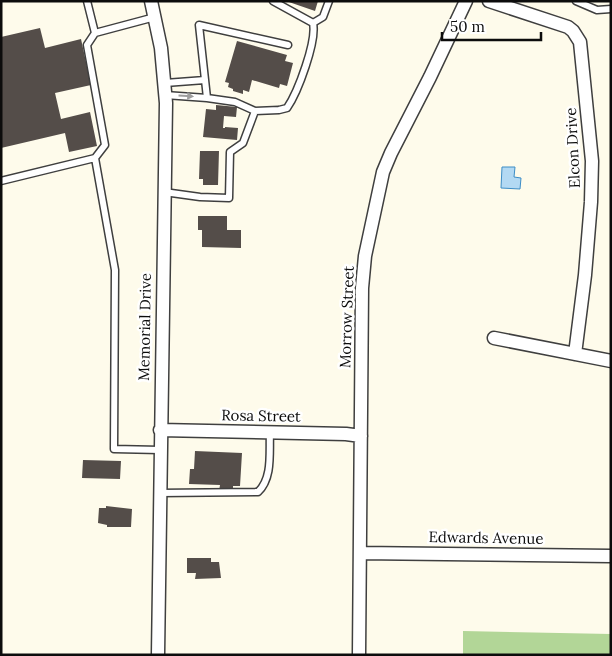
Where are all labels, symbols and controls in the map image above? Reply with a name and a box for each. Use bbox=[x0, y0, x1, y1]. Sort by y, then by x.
scale bar bbox=[442, 10, 541, 42]
text: 50 m bbox=[450, 17, 485, 36]
one-way arrow bbox=[178, 93, 194, 101]
street label: Elcon Drive bbox=[561, 107, 584, 189]
street label: Morrow Street bbox=[335, 265, 358, 369]
street label: Memorial Drive bbox=[134, 273, 155, 381]
street label: Rosa Street bbox=[221, 405, 301, 426]
street label: Edwards Avenue bbox=[428, 527, 544, 548]

